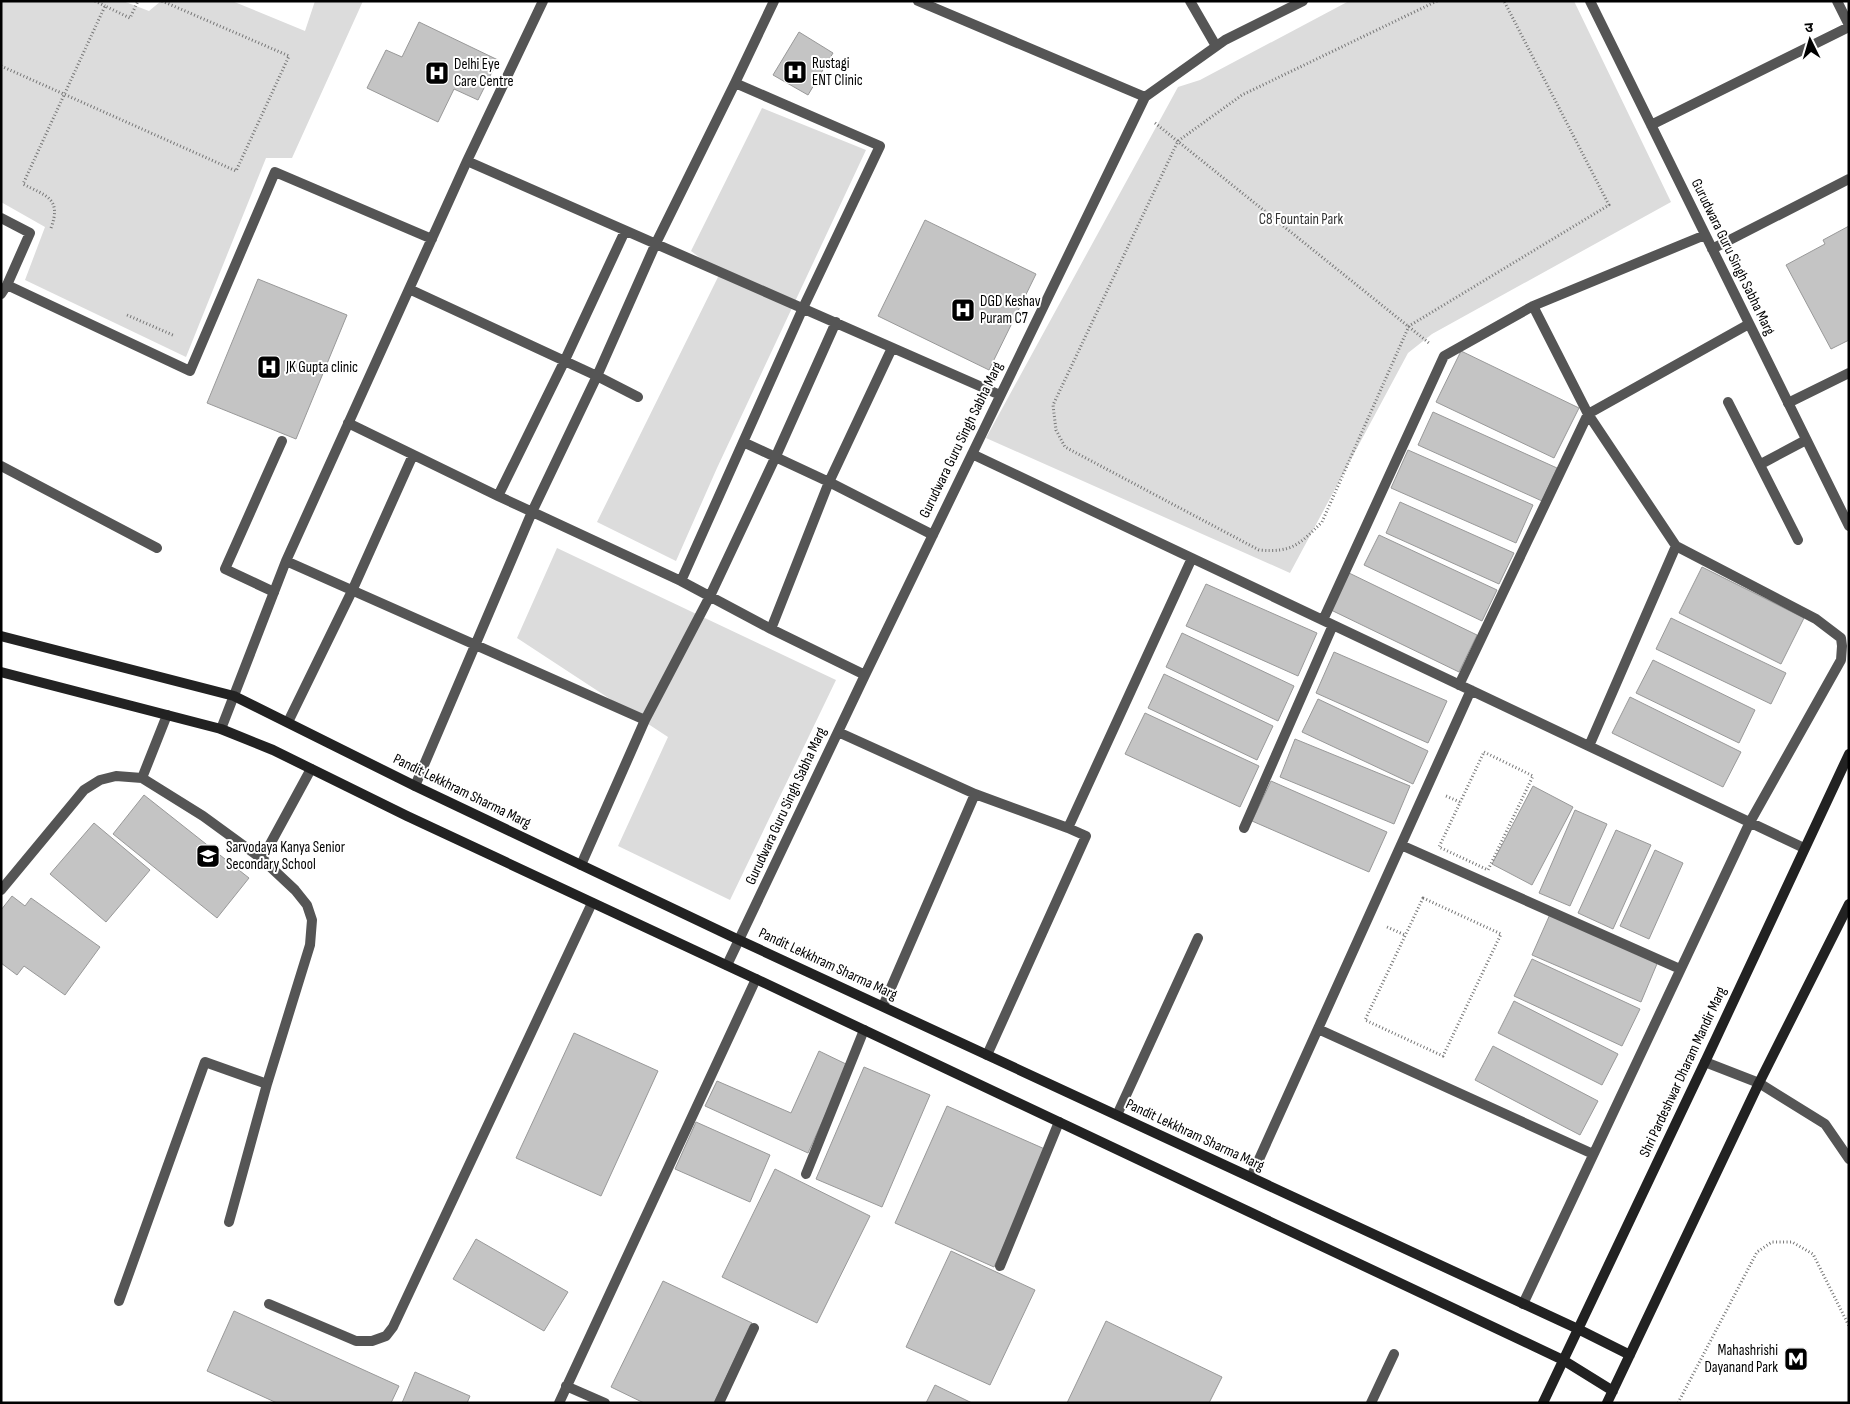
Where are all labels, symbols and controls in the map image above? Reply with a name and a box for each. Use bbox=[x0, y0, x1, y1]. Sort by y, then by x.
north arrow bbox=[1785, 15, 1835, 65]
text: उ bbox=[1804, 19, 1815, 36]
place label: Rustagi ENT Clinic bbox=[812, 54, 863, 90]
place label: Delhi Eye Care Centre bbox=[454, 55, 514, 91]
hospital icon: Rustagi ENT Clinic bbox=[782, 59, 808, 85]
hospital icon: Delhi Eye Care Centre bbox=[424, 60, 450, 86]
street label: Gurudwara Guru Singh Sabha Marg bbox=[1687, 176, 1779, 338]
park label: C8 Fountain Park bbox=[1259, 210, 1344, 229]
place label: DGD Keshav Puram C7 bbox=[980, 292, 1041, 328]
hospital icon: DGD Keshav Puram C7 bbox=[950, 297, 976, 323]
hospital icon: JK Gupta clinic bbox=[256, 354, 282, 380]
place label: JK Gupta clinic bbox=[285, 358, 358, 377]
street label: Gurudwara Guru Singh Sabha Marg bbox=[915, 359, 1007, 521]
street label: Gurudwara Guru Singh Sabha Marg bbox=[741, 724, 831, 888]
street label: Pandit Lekkhram Sharma Marg bbox=[390, 749, 534, 833]
place label: Sarvodaya Kanya Senior Secondary School bbox=[226, 838, 346, 874]
school or university icon: Sarvodaya Kanya Senior Secondary School bbox=[195, 843, 221, 869]
street label: Pandit Lekkhram Sharma Marg bbox=[756, 924, 900, 1004]
street label: Shri Pardeshwar Dharam Mandir Marg bbox=[1635, 984, 1731, 1160]
street label: Pandit Lekkhram Sharma Marg bbox=[1123, 1095, 1267, 1175]
place label: Mahashrishi Dayanand Park bbox=[1705, 1341, 1778, 1377]
metro station icon: Mahashrishi Dayanand Park bbox=[1783, 1346, 1809, 1372]

